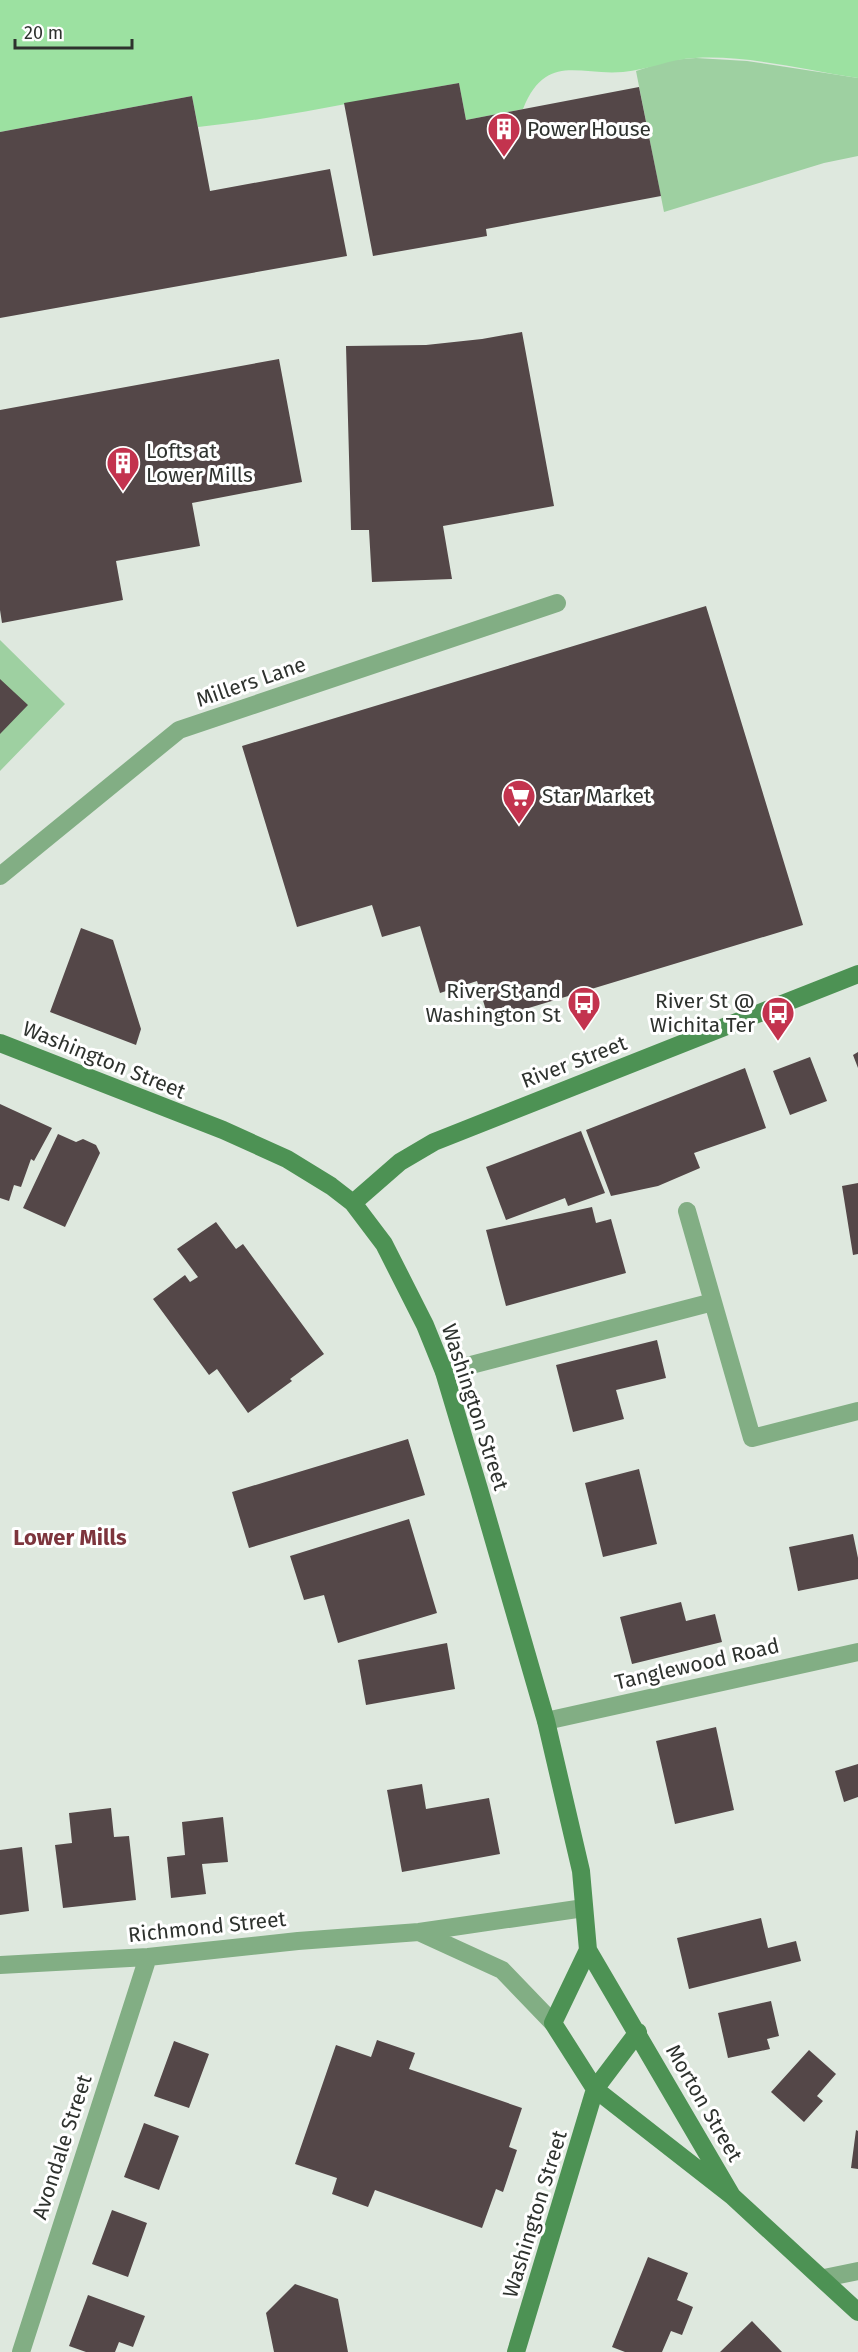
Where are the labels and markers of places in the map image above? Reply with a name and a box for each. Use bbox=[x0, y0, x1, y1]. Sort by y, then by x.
building icon: Power House bbox=[486, 111, 522, 158]
place label: Power House bbox=[527, 116, 651, 142]
place label: Lofts at Lower Mills bbox=[146, 438, 253, 488]
building icon: Lofts at Lower Mills bbox=[105, 445, 141, 492]
supermarket icon: Star Market bbox=[501, 778, 537, 825]
place label: Star Market bbox=[542, 783, 652, 809]
place label: River St and Washington St bbox=[425, 978, 561, 1028]
bus stop icon: River St and Washington St bbox=[566, 985, 602, 1032]
place label: River St @ Wichita Ter bbox=[650, 988, 755, 1038]
bus stop icon: River St @ Wichita Ter bbox=[760, 995, 796, 1042]

